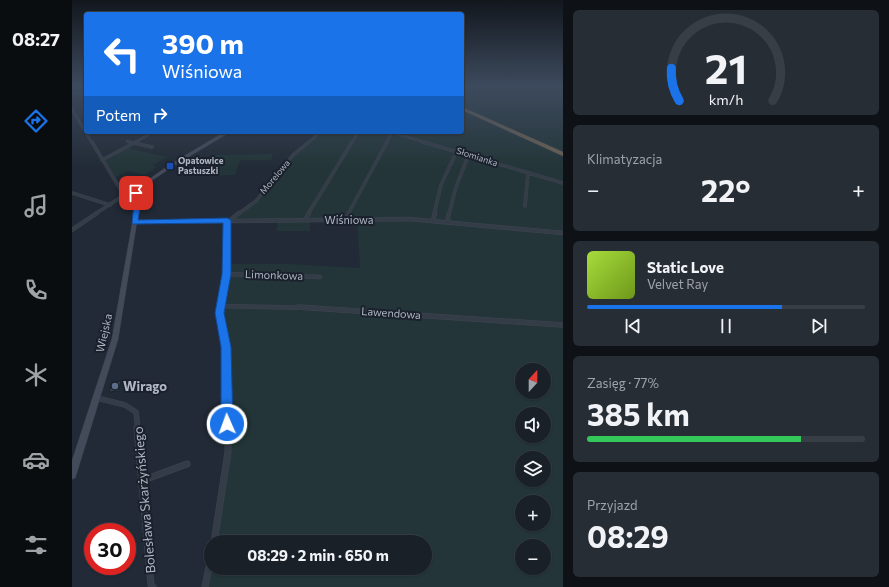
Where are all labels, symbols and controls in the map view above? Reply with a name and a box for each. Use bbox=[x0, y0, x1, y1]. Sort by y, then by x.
text: 390 m bbox=[162, 26, 244, 60]
text: 08:27 bbox=[12, 28, 60, 50]
icon: left bbox=[96, 28, 148, 80]
text: 21 bbox=[705, 42, 747, 93]
text: Wiśniowa bbox=[162, 60, 242, 82]
text: km/h bbox=[709, 89, 743, 107]
icon: right bbox=[149, 104, 171, 126]
text: Potem bbox=[96, 106, 141, 124]
icon: directions bbox=[22, 107, 50, 135]
street label: Słomianka bbox=[455, 145, 500, 168]
text: Klimatyzacja bbox=[587, 151, 662, 167]
place label: Opatowice Pastuszki bbox=[178, 155, 224, 176]
street label: Morelowa bbox=[257, 157, 292, 196]
marker: Opatowice Pastuszki bbox=[165, 161, 175, 171]
text: 22° bbox=[701, 171, 751, 208]
pin bbox=[119, 176, 153, 210]
text: − bbox=[587, 176, 600, 203]
text: + bbox=[852, 176, 865, 203]
icon: arrive bbox=[125, 182, 147, 204]
icon: music bbox=[22, 192, 50, 220]
street label: Wiśniowa bbox=[324, 213, 374, 226]
text: Static Love bbox=[647, 258, 724, 276]
street label: Limonkowa bbox=[245, 267, 303, 282]
icon: phone bbox=[22, 276, 50, 304]
text: Velvet Ray bbox=[647, 276, 708, 292]
street label: Lawendowa bbox=[361, 304, 421, 321]
street label: Wiejska bbox=[93, 312, 114, 354]
icon: previous bbox=[622, 315, 644, 337]
icon: pause bbox=[715, 315, 737, 337]
icon: next bbox=[808, 315, 830, 337]
icon: climate bbox=[22, 361, 50, 389]
north arrow bbox=[515, 363, 551, 399]
map controls bbox=[515, 363, 551, 575]
text: Zasięg · 77% bbox=[587, 375, 659, 391]
place label: Wirago bbox=[123, 378, 167, 394]
marker: Wirago bbox=[110, 381, 120, 391]
text: 385 km bbox=[587, 395, 690, 432]
position arrow bbox=[206, 403, 248, 445]
button: sound bbox=[515, 407, 551, 443]
street label: Bolesława Skarżyńskiego bbox=[130, 426, 158, 574]
icon: car bbox=[22, 446, 50, 474]
button: layers bbox=[515, 451, 551, 487]
button: + bbox=[515, 495, 551, 531]
text: Przyjazd bbox=[587, 497, 638, 513]
text: 08:29 bbox=[587, 517, 669, 554]
speed limit sign: 30 bbox=[84, 523, 136, 575]
icon: filters bbox=[22, 531, 50, 559]
button: − bbox=[515, 539, 551, 575]
text: 08:29 · 2 min · 650 m bbox=[247, 546, 389, 564]

